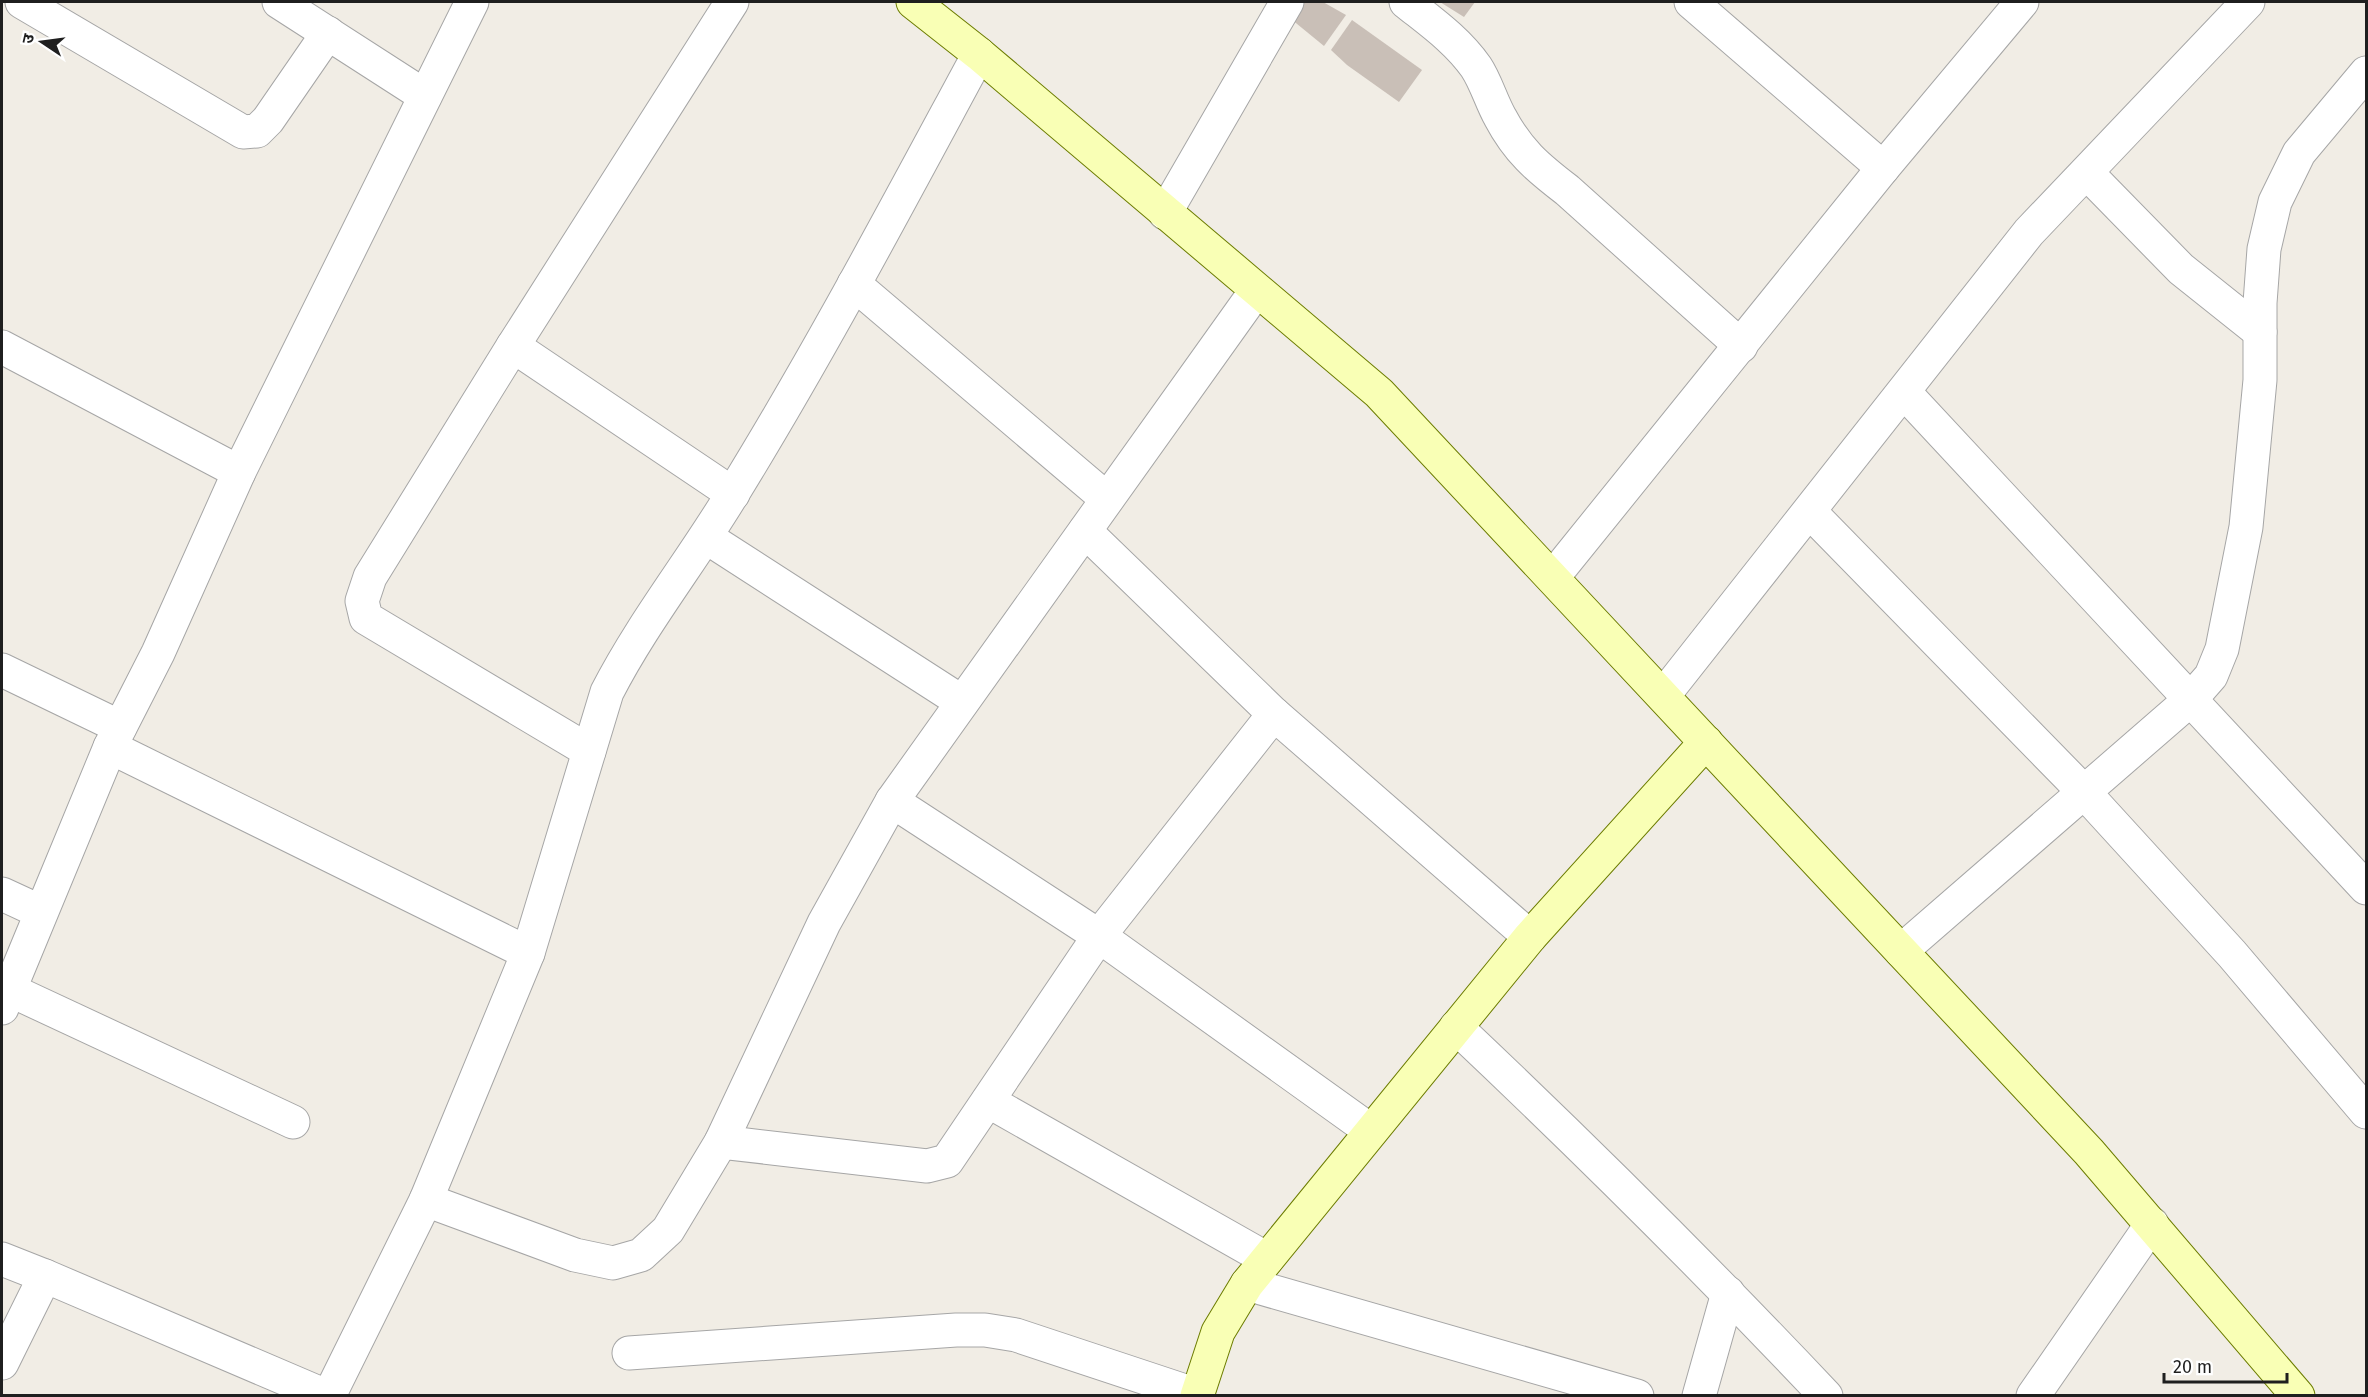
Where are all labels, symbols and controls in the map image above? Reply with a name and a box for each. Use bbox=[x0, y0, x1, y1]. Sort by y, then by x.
north arrow bbox=[12, 12, 72, 72]
text: उ bbox=[18, 31, 38, 45]
scale bar bbox=[2164, 1346, 2287, 1384]
text: 20 m bbox=[2173, 1356, 2212, 1378]

